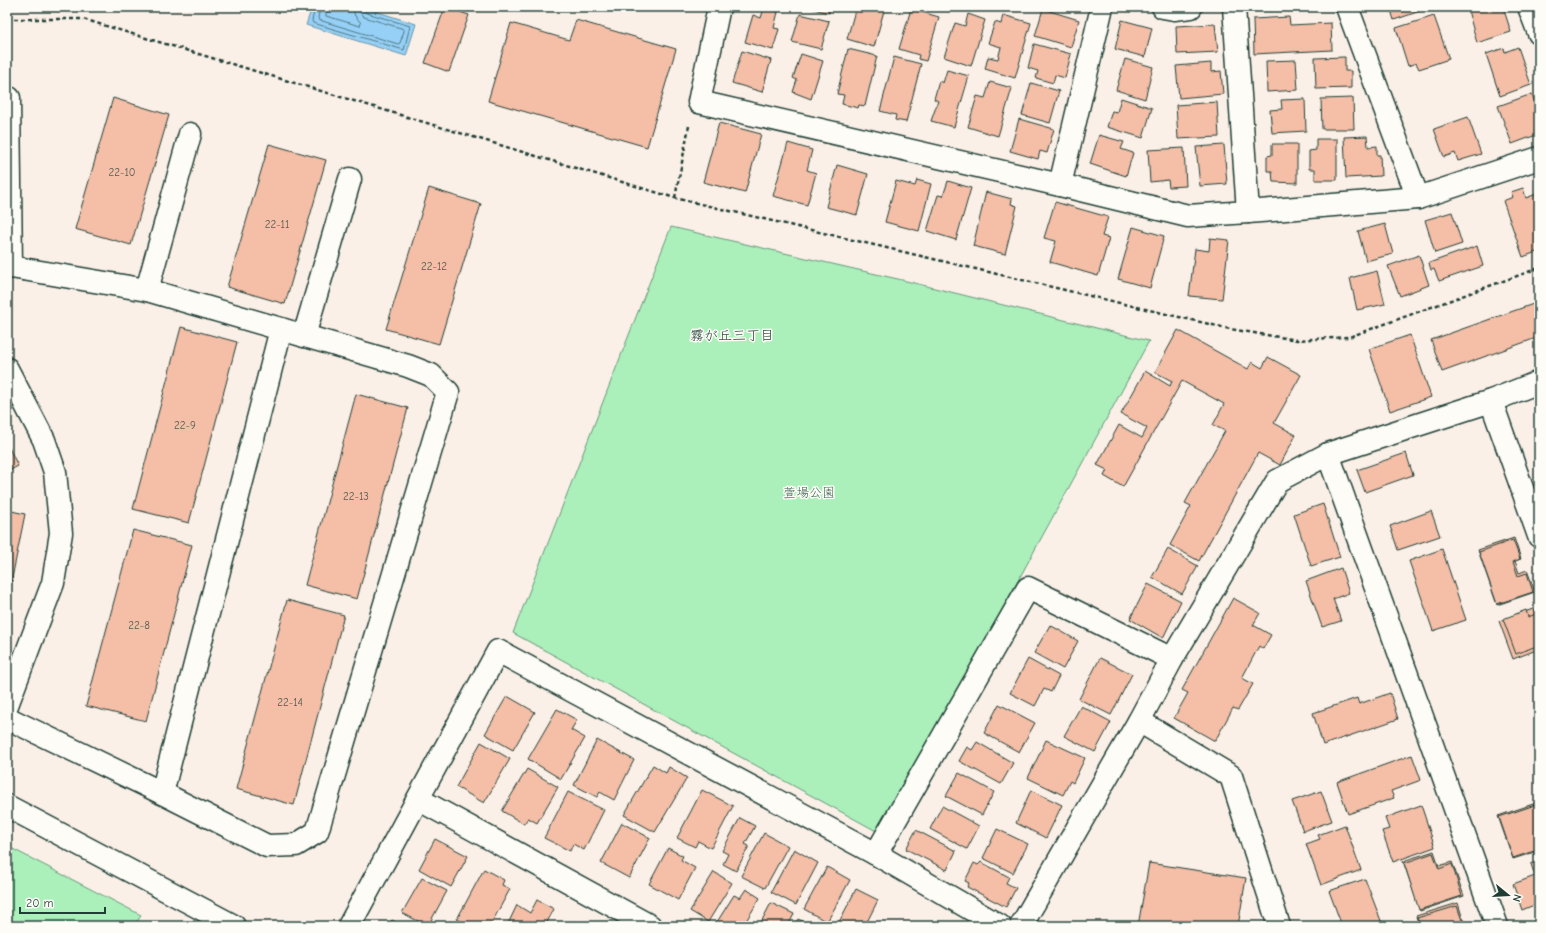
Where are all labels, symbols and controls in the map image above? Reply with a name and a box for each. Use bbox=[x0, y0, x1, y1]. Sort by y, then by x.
house number: 22-10 bbox=[109, 166, 135, 179]
house number: 22-11 bbox=[265, 218, 289, 231]
house number: 22-12 bbox=[421, 260, 447, 273]
district label: 霧が丘三丁目 bbox=[690, 327, 774, 344]
house number: 22-9 bbox=[174, 419, 196, 432]
park label: 萱場公園 bbox=[783, 485, 835, 500]
house number: 22-13 bbox=[343, 490, 369, 503]
house number: 22-8 bbox=[128, 619, 150, 632]
house number: 22-14 bbox=[277, 696, 303, 709]
north arrow bbox=[1488, 875, 1528, 915]
scale bar bbox=[20, 889, 105, 915]
text: N bbox=[1510, 893, 1524, 903]
text: 20 m bbox=[26, 896, 54, 910]

